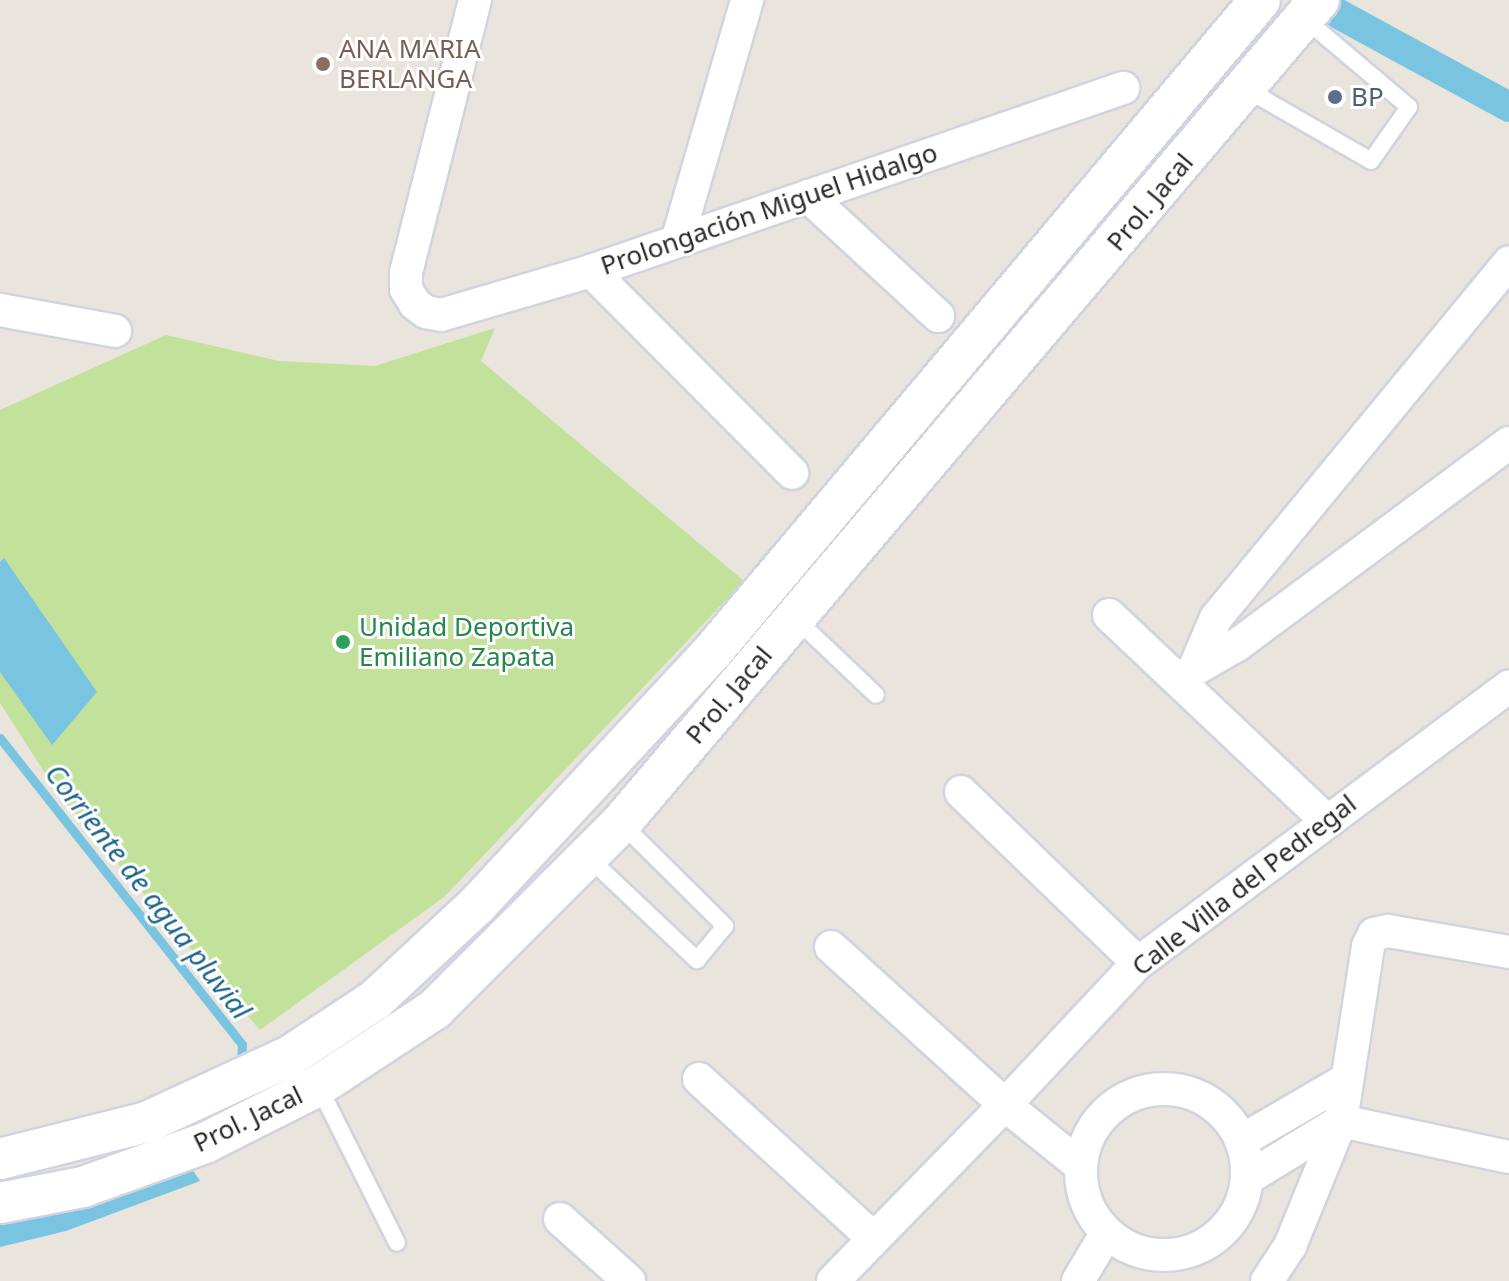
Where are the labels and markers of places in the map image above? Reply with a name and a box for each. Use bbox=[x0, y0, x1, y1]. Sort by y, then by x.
place label: ANA MARIA BERLANGA bbox=[339, 33, 481, 94]
marker: ANA MARIA BERLANGA bbox=[314, 55, 332, 73]
place label: BP bbox=[1351, 81, 1384, 113]
marker: BP bbox=[1326, 88, 1344, 106]
place label: Unidad Deportiva Emiliano Zapata bbox=[359, 611, 574, 672]
marker: Unidad Deportiva Emiliano Zapata bbox=[334, 633, 352, 651]

